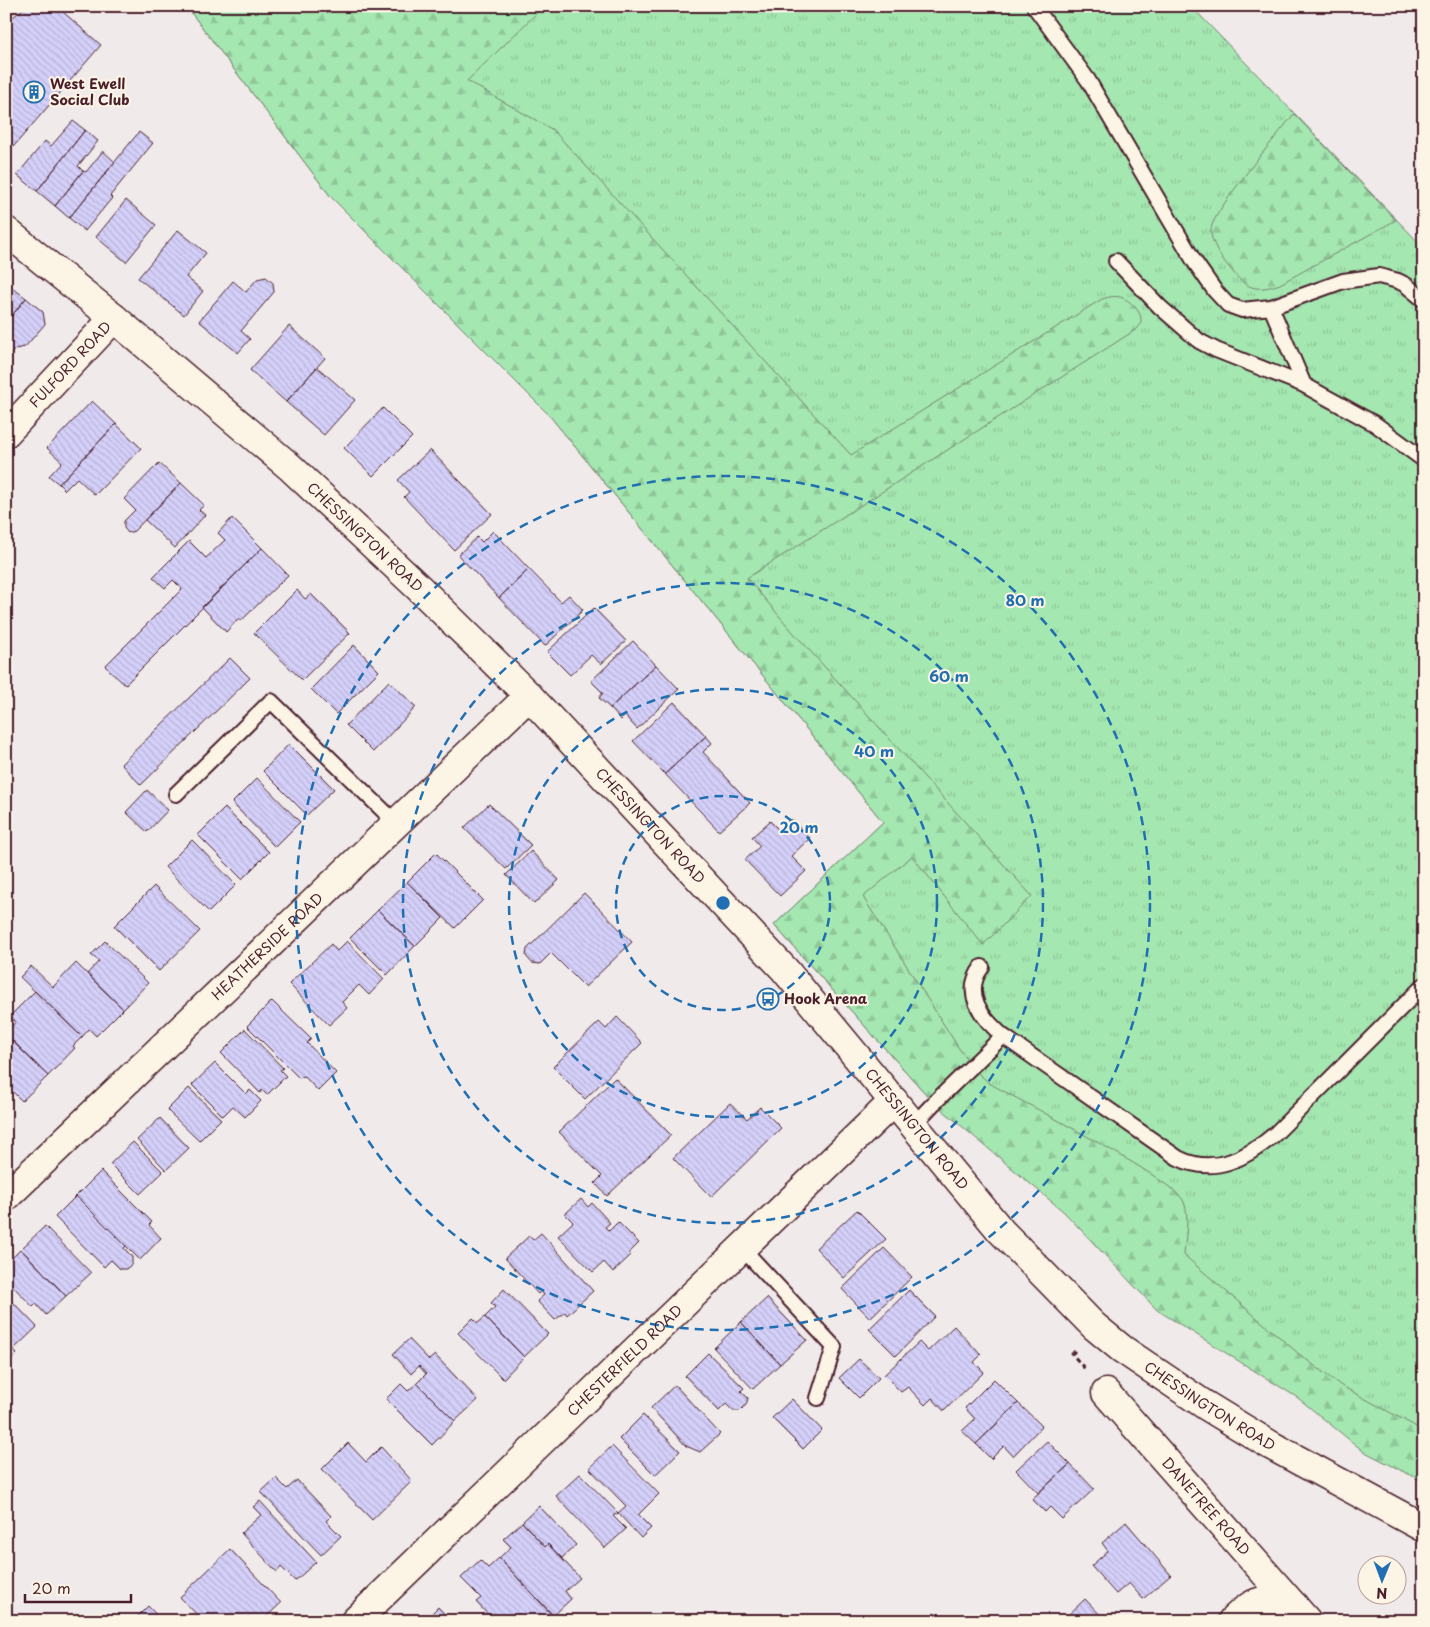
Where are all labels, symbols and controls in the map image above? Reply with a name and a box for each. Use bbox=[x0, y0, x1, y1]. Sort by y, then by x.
place label: West Ewell Social Club bbox=[50, 73, 129, 110]
building icon: West Ewell Social Club bbox=[22, 80, 46, 104]
street label: FULFORD ROAD bbox=[24, 316, 116, 412]
street label: CHESSINGTON ROAD bbox=[303, 477, 428, 597]
text: 80 m bbox=[1005, 588, 1045, 611]
text: 60 m bbox=[929, 664, 969, 687]
text: 40 m bbox=[854, 739, 894, 762]
street label: CHESSINGTON ROAD bbox=[591, 763, 710, 888]
text: 20 m bbox=[780, 815, 818, 838]
street label: HEATHERSIDE ROAD bbox=[207, 888, 328, 1005]
centre of rings bbox=[714, 894, 732, 912]
bus stop icon: Hook Arena bbox=[756, 987, 780, 1011]
place label: Hook Arena bbox=[784, 988, 868, 1009]
street label: CHESSINGTON ROAD bbox=[861, 1064, 974, 1194]
street label: CHESTERFIELD ROAD bbox=[562, 1300, 687, 1421]
street label: CHESSINGTON ROAD bbox=[1140, 1356, 1280, 1456]
street label: DANETREE ROAD bbox=[1157, 1452, 1255, 1560]
north arrow bbox=[1358, 1554, 1408, 1604]
scale bar bbox=[25, 1572, 131, 1604]
text: 20 m bbox=[32, 1576, 71, 1599]
text: N bbox=[1376, 1583, 1387, 1604]

